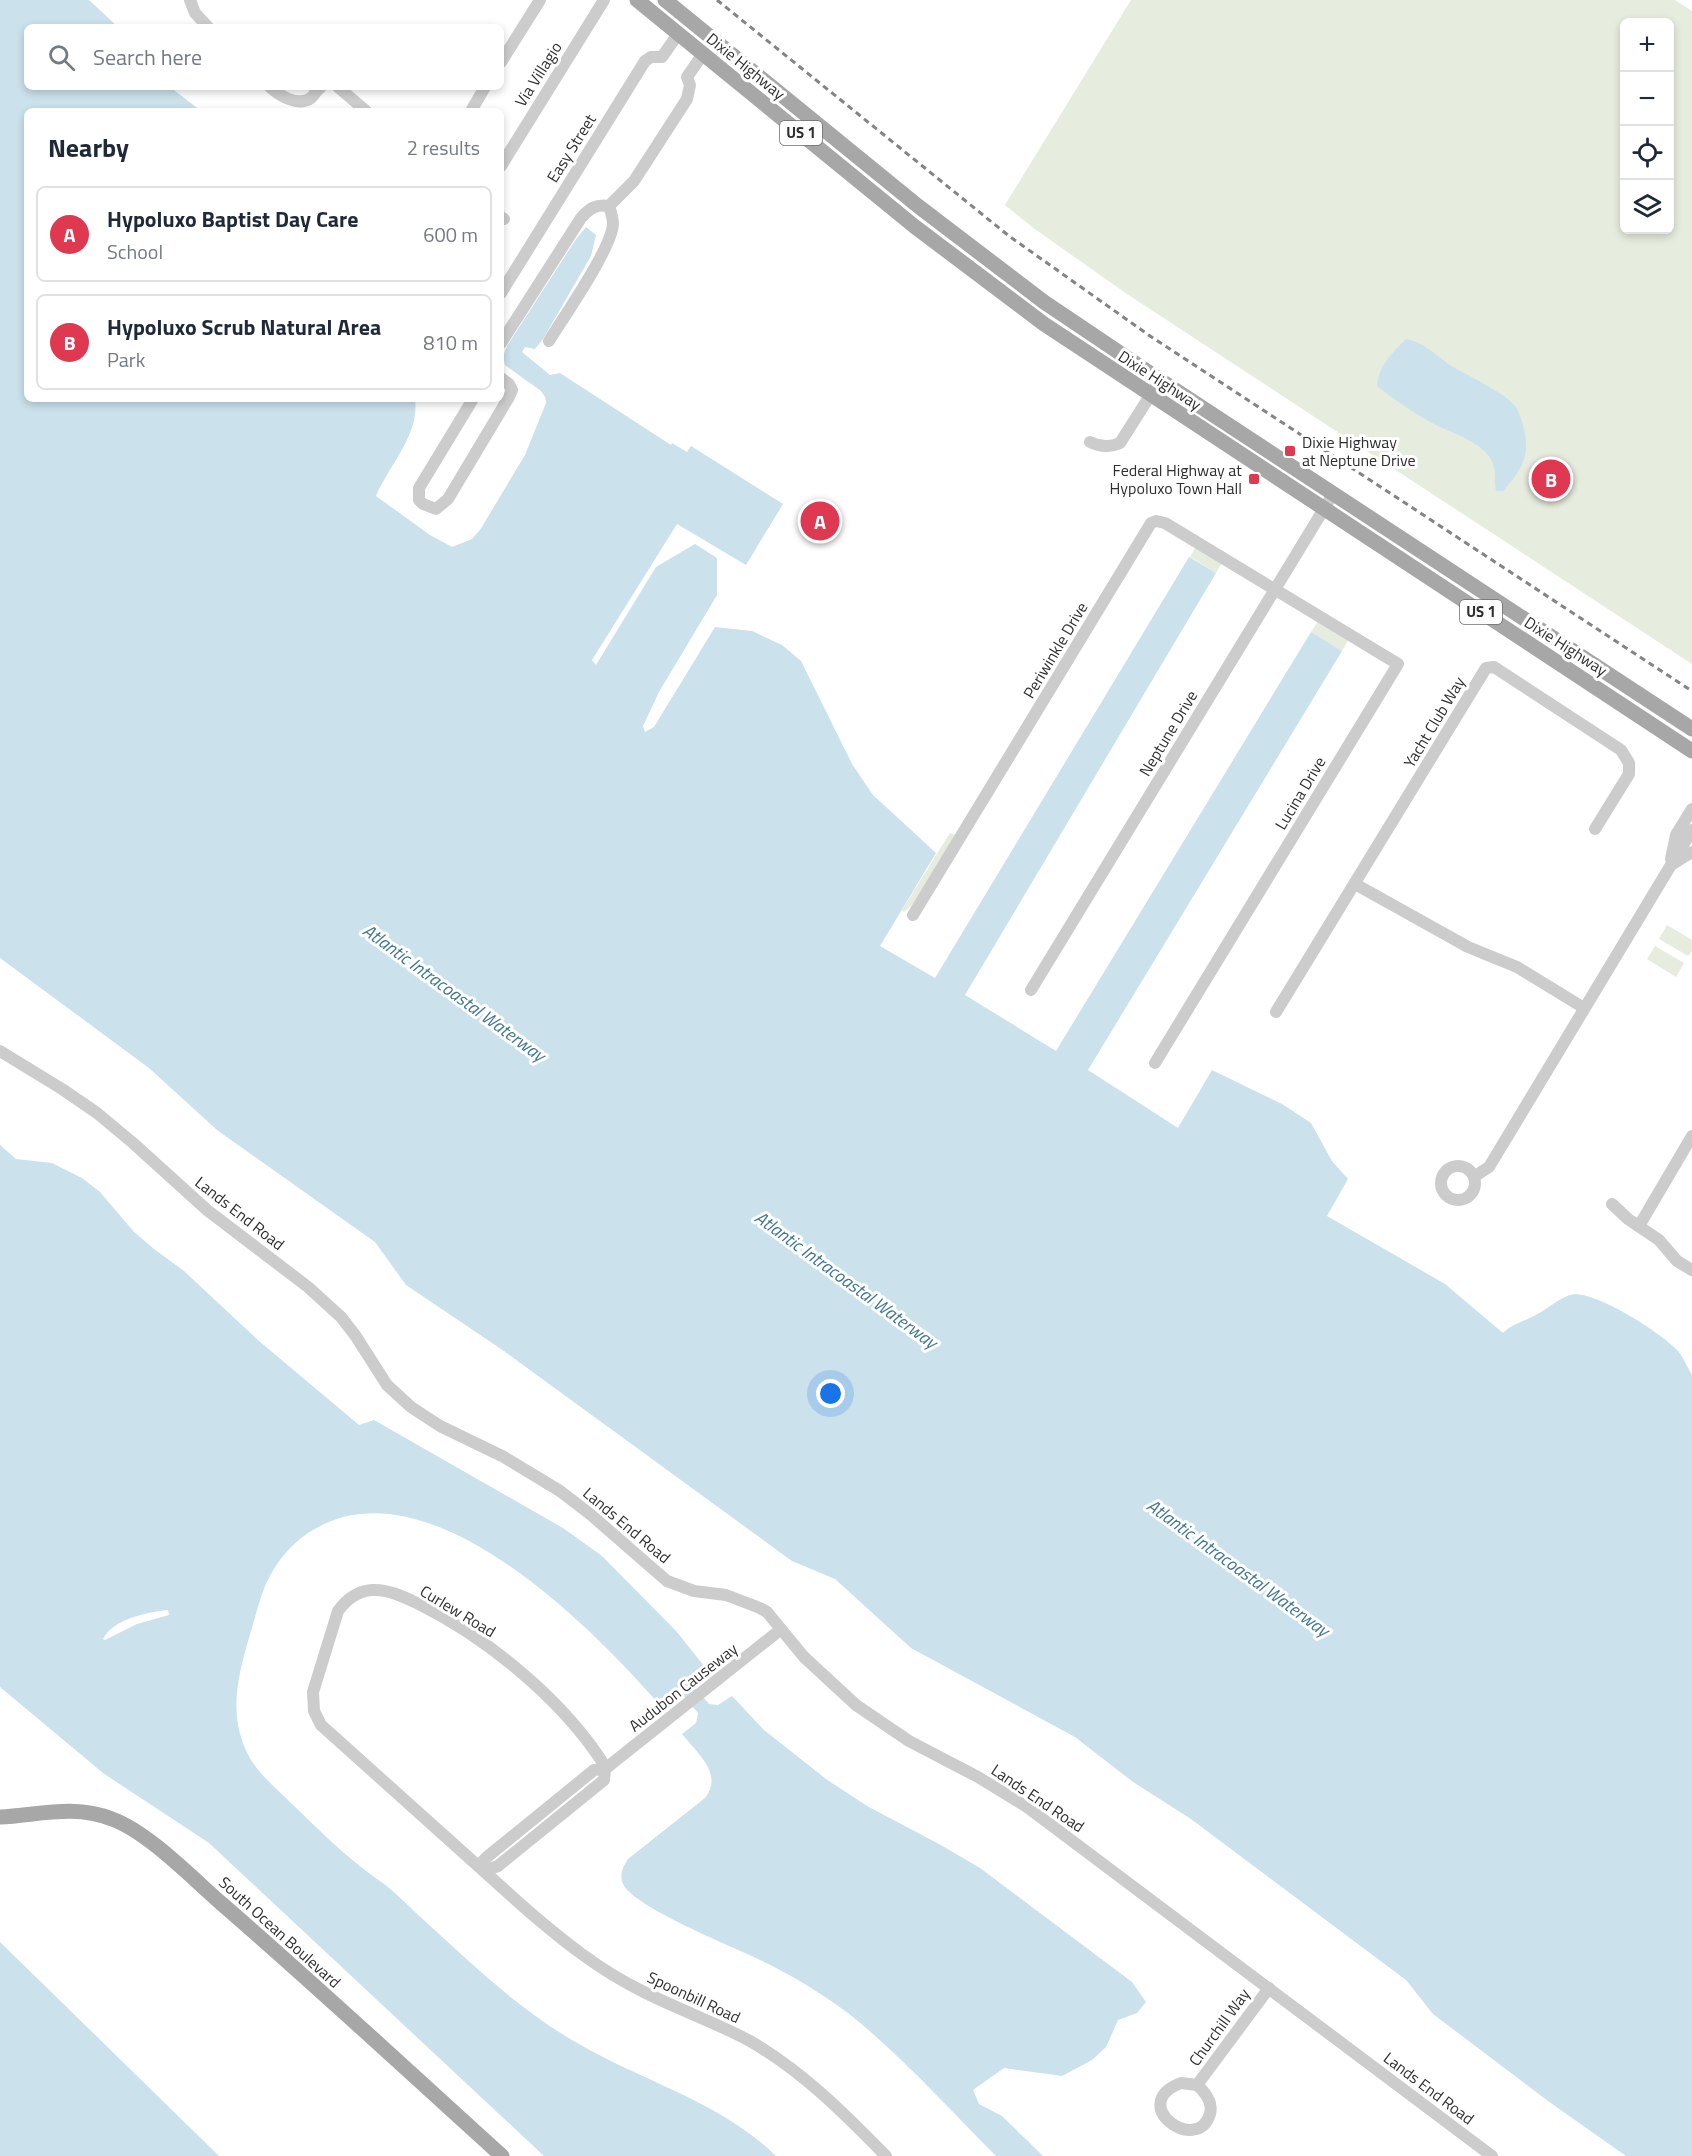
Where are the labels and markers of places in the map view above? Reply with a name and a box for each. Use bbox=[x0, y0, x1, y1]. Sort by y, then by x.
place label: Dixie Highway at Neptune Drive bbox=[1302, 430, 1416, 472]
marker: Dixie Highway at Neptune Drive bbox=[1283, 444, 1297, 458]
pin: B bbox=[1532, 456, 1570, 502]
place label: Federal Highway at Hypoluxo Town Hall bbox=[1110, 458, 1242, 500]
marker: Federal Highway at Hypoluxo Town Hall bbox=[1247, 472, 1261, 486]
pin: A bbox=[800, 498, 840, 544]

